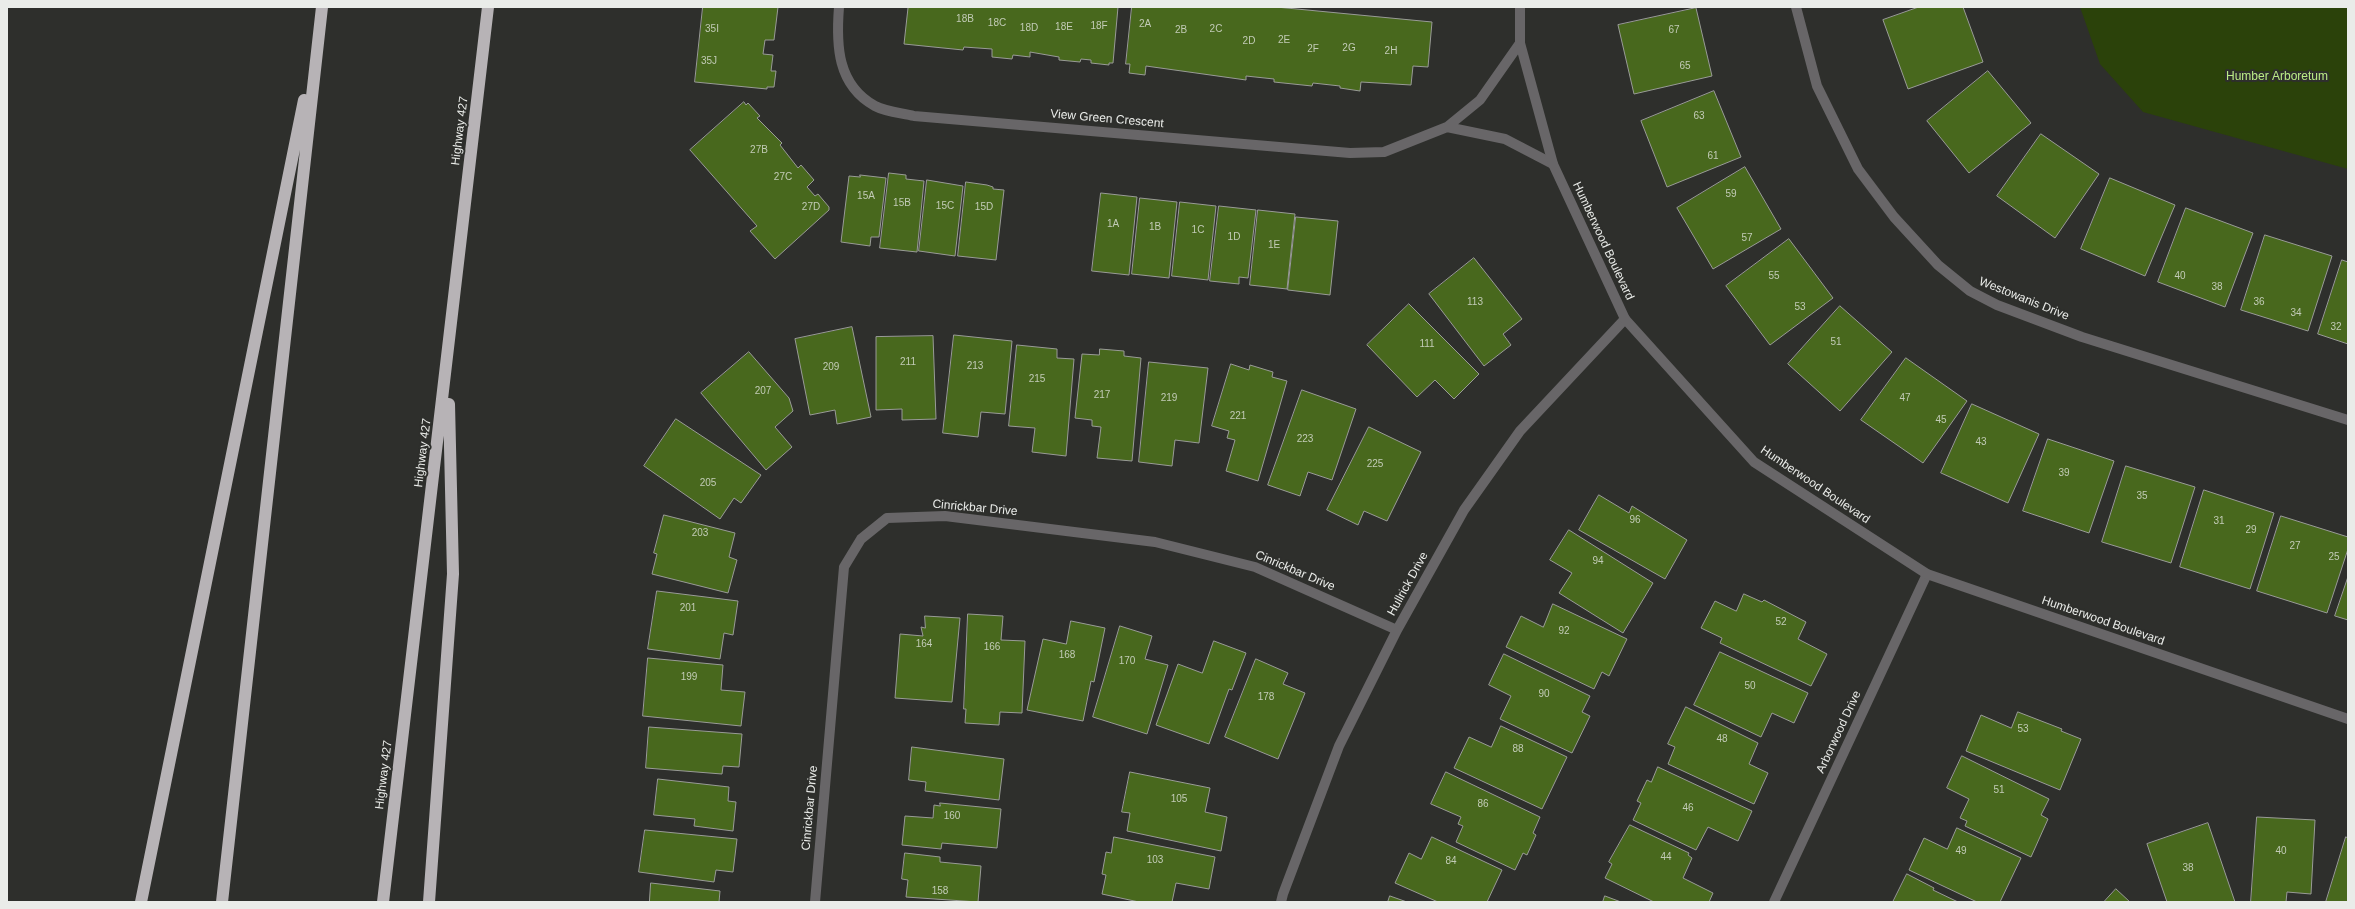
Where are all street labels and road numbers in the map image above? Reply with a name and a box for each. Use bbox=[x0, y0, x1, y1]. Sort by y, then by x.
street label: Highway 427 bbox=[449, 96, 471, 166]
street label: View Green Crescent bbox=[1050, 107, 1164, 131]
street label: Humberwood Boulevard bbox=[1569, 180, 1637, 302]
street label: Westowanis Drive bbox=[1977, 274, 2071, 324]
street label: Highway 427 bbox=[412, 418, 434, 488]
street label: Humberwood Boulevard bbox=[1758, 443, 1872, 527]
street label: Cinrickbar Drive bbox=[932, 497, 1018, 519]
street label: Cinrickbar Drive bbox=[1253, 548, 1337, 594]
street label: Hullrick Drive bbox=[1385, 550, 1431, 618]
street label: Humberwood Boulevard bbox=[2040, 593, 2166, 649]
street label: Arborwood Drive bbox=[1814, 688, 1864, 776]
street label: Highway 427 bbox=[373, 740, 395, 810]
street label: Cinrickbar Drive bbox=[799, 765, 821, 851]

